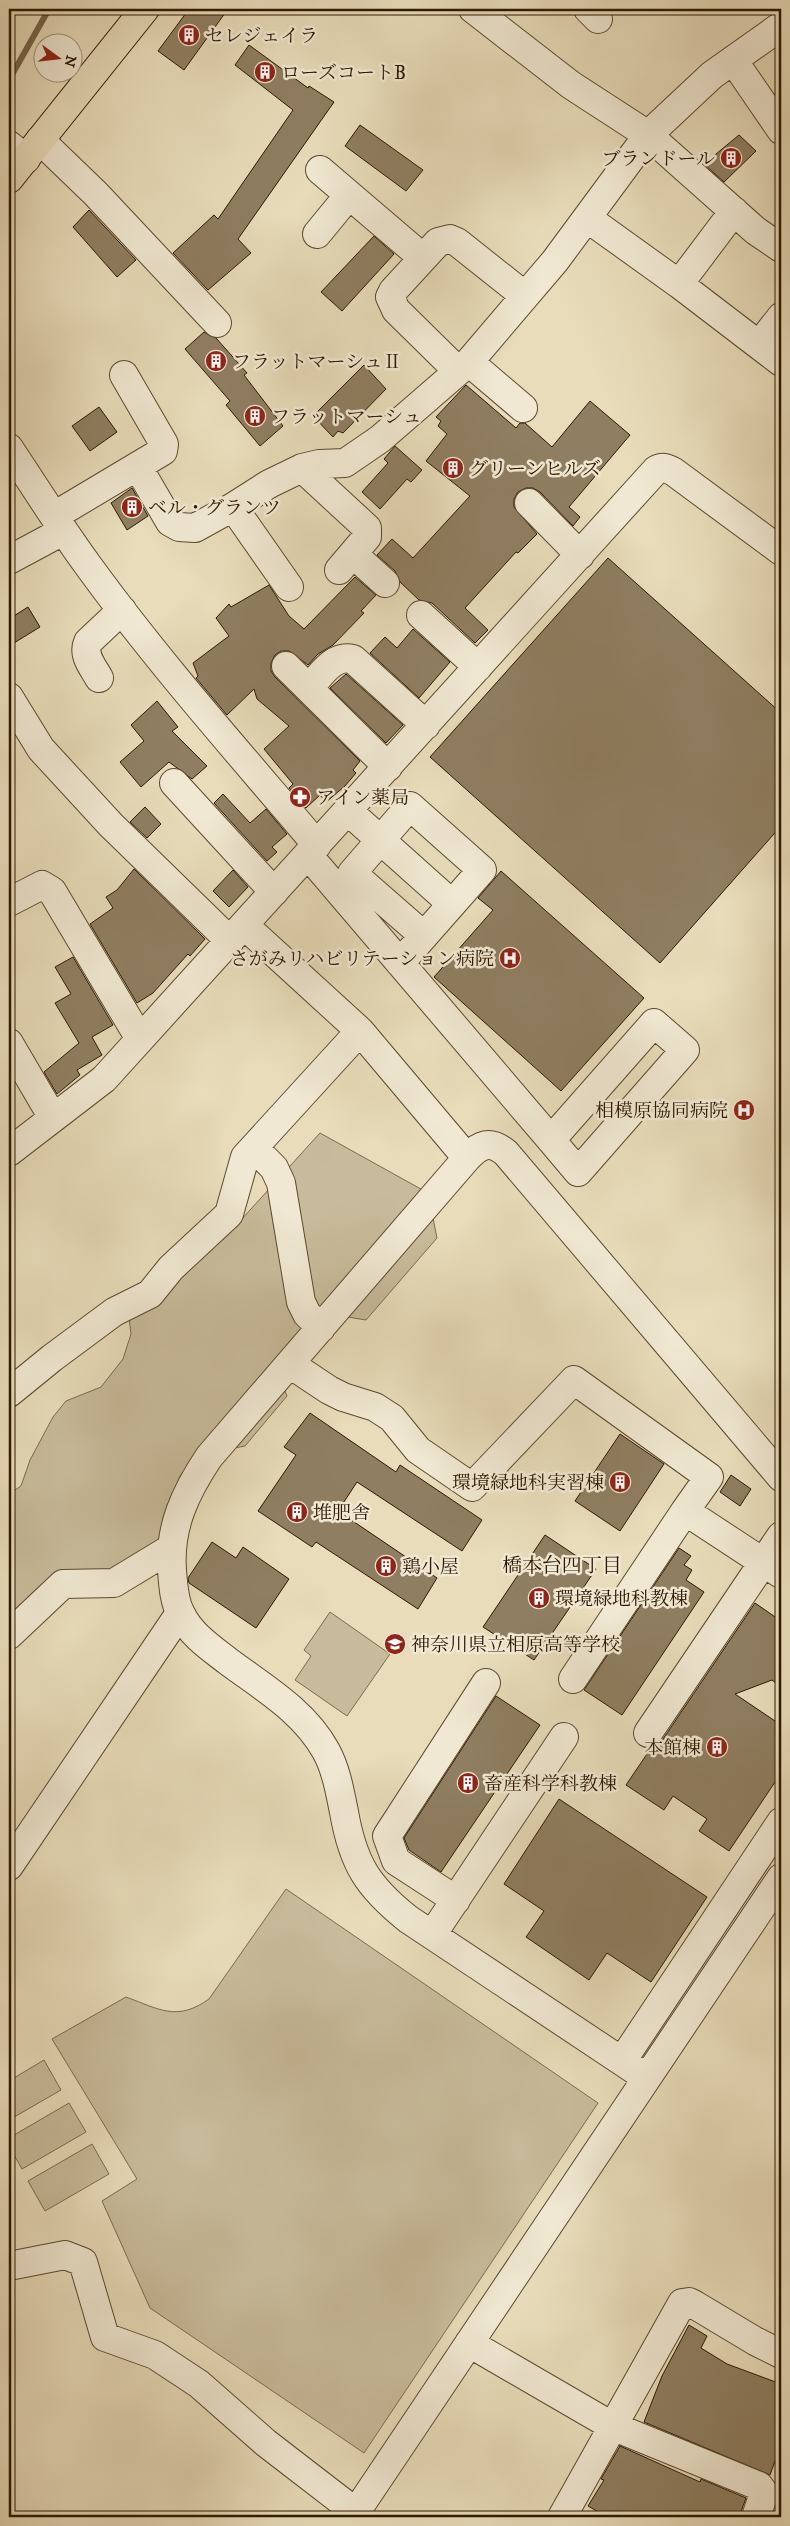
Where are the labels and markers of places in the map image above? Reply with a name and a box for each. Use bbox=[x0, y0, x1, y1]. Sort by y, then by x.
building icon: セレジェイラ bbox=[177, 23, 201, 47]
place label: セレジェイラ bbox=[205, 25, 318, 48]
building icon: ローズコートB bbox=[253, 60, 277, 84]
place label: ローズコートB bbox=[281, 62, 406, 85]
building icon: ブランドール bbox=[719, 146, 743, 170]
place label: ブランドール bbox=[601, 148, 715, 171]
building icon: フラットマーシュⅡ bbox=[204, 349, 228, 373]
place label: フラットマーシュⅡ bbox=[232, 351, 402, 374]
building icon: フラットマーシュ bbox=[243, 404, 267, 428]
place label: フラットマーシュ bbox=[271, 406, 422, 429]
building icon: グリーンヒルズ bbox=[441, 456, 465, 480]
place label: グリーンヒルズ bbox=[469, 458, 601, 481]
building icon: ベル・グランツ bbox=[120, 495, 144, 519]
place label: ベル・グランツ bbox=[148, 497, 281, 520]
pharmacy icon: アイン薬局 bbox=[288, 785, 312, 809]
place label: アイン薬局 bbox=[316, 787, 409, 810]
hospital icon: さがみリハビリテーション病院 bbox=[498, 946, 522, 970]
place label: さがみリハビリテーション病院 bbox=[230, 948, 494, 971]
hospital icon: 相模原協同病院 bbox=[732, 1098, 756, 1122]
place label: 相模原協同病院 bbox=[595, 1100, 728, 1123]
building icon: 環境緑地科実習棟 bbox=[608, 1470, 632, 1494]
place label: 環境緑地科実習棟 bbox=[452, 1472, 604, 1495]
building icon: 堆肥舎 bbox=[285, 1500, 309, 1524]
place label: 堆肥舎 bbox=[313, 1502, 370, 1525]
building icon: 鶏小屋 bbox=[374, 1554, 398, 1578]
place label: 鶏小屋 bbox=[402, 1556, 459, 1579]
building icon: 環境緑地科教棟 bbox=[527, 1586, 551, 1610]
place label: 環境緑地科教棟 bbox=[555, 1588, 688, 1611]
school or university icon: 神奈川県立相原高等学校 bbox=[383, 1632, 407, 1656]
place label: 神奈川県立相原高等学校 bbox=[411, 1634, 620, 1657]
building icon: 本館棟 bbox=[705, 1735, 729, 1759]
place label: 本館棟 bbox=[644, 1737, 701, 1760]
building icon: 畜産科学科教棟 bbox=[456, 1771, 480, 1795]
place label: 畜産科学科教棟 bbox=[484, 1773, 617, 1796]

